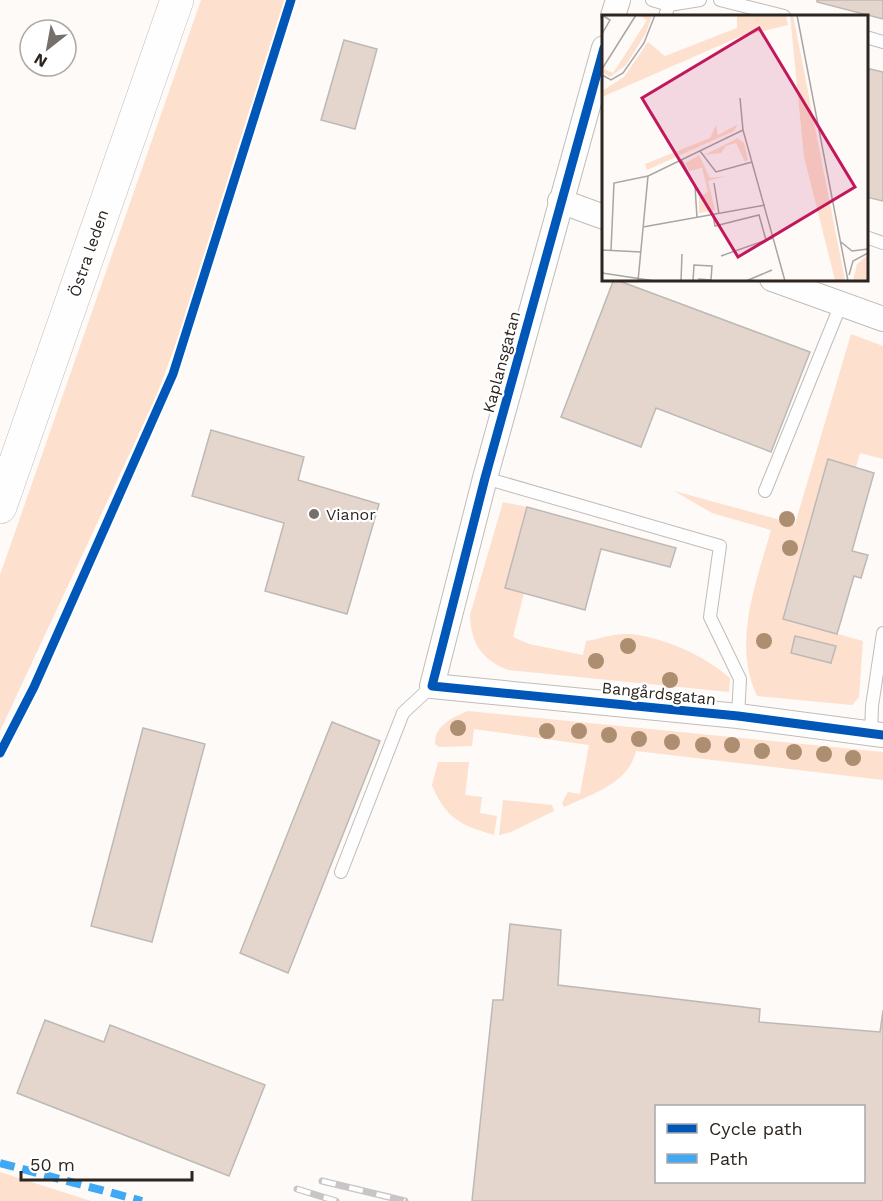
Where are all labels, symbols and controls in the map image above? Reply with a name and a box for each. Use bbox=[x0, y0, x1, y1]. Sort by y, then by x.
inset map bbox=[602, 15, 868, 280]
north arrow bbox=[18, 18, 78, 78]
text: N bbox=[31, 49, 51, 72]
street label: Östra leden bbox=[65, 207, 112, 299]
street label: Kaplansgatan bbox=[479, 309, 524, 415]
place label: Vianor bbox=[326, 505, 376, 524]
marker: Vianor bbox=[307, 507, 321, 521]
street label: Bangårdsgatan bbox=[601, 678, 717, 709]
legend bbox=[655, 1105, 865, 1183]
text: Cycle path bbox=[709, 1118, 803, 1139]
scale bar bbox=[21, 1144, 192, 1182]
text: Path bbox=[709, 1148, 749, 1169]
text: 50 m bbox=[30, 1154, 75, 1175]

